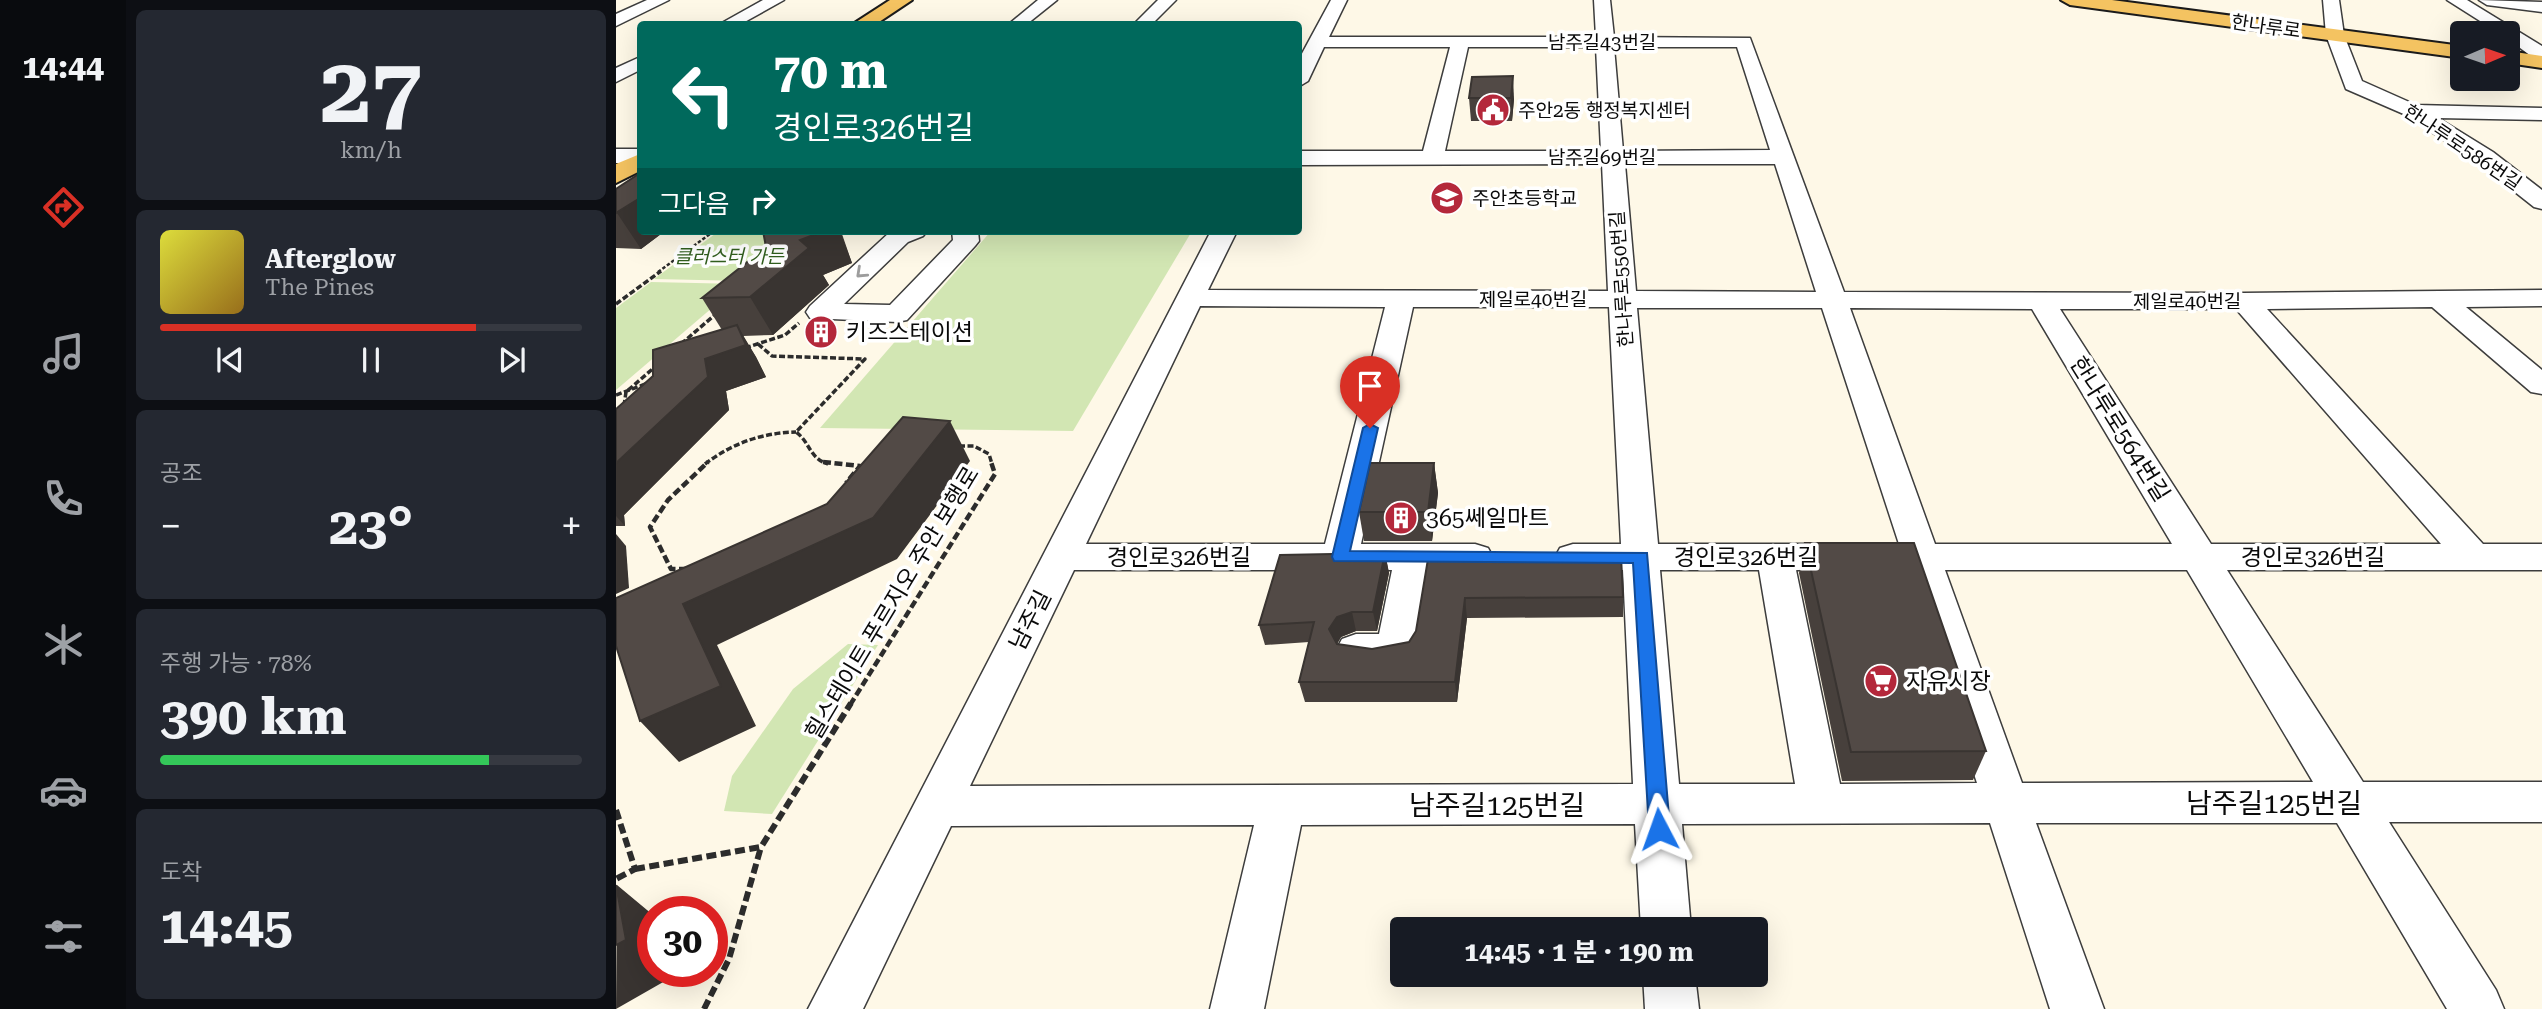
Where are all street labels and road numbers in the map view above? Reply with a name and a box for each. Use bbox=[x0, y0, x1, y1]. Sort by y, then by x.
street label: 한나루로 bbox=[2230, 10, 2302, 43]
street label: 남주길43번길 bbox=[1548, 31, 1656, 54]
street label: 한나루로586번길 bbox=[2400, 100, 2526, 195]
street label: 남주길69번길 bbox=[1548, 146, 1656, 169]
street label: 한나루로550번길 bbox=[1605, 210, 1638, 348]
street label: 제일로40번길 bbox=[1479, 288, 1587, 311]
street label: 제일로40번길 bbox=[2133, 290, 2241, 313]
street label: 한나루로564번길 bbox=[2064, 352, 2175, 507]
street label: 힐스테이트 푸르지오 주안 보행로 bbox=[800, 462, 985, 745]
street label: 경인로326번길 bbox=[1107, 544, 1251, 571]
street label: 경인로326번길 bbox=[1674, 544, 1818, 571]
street label: 경인로326번길 bbox=[2241, 544, 2385, 571]
street label: 남주길 bbox=[1004, 586, 1057, 655]
street label: 남주길125번길 bbox=[2186, 787, 2362, 820]
street label: 남주길125번길 bbox=[1409, 789, 1585, 822]

